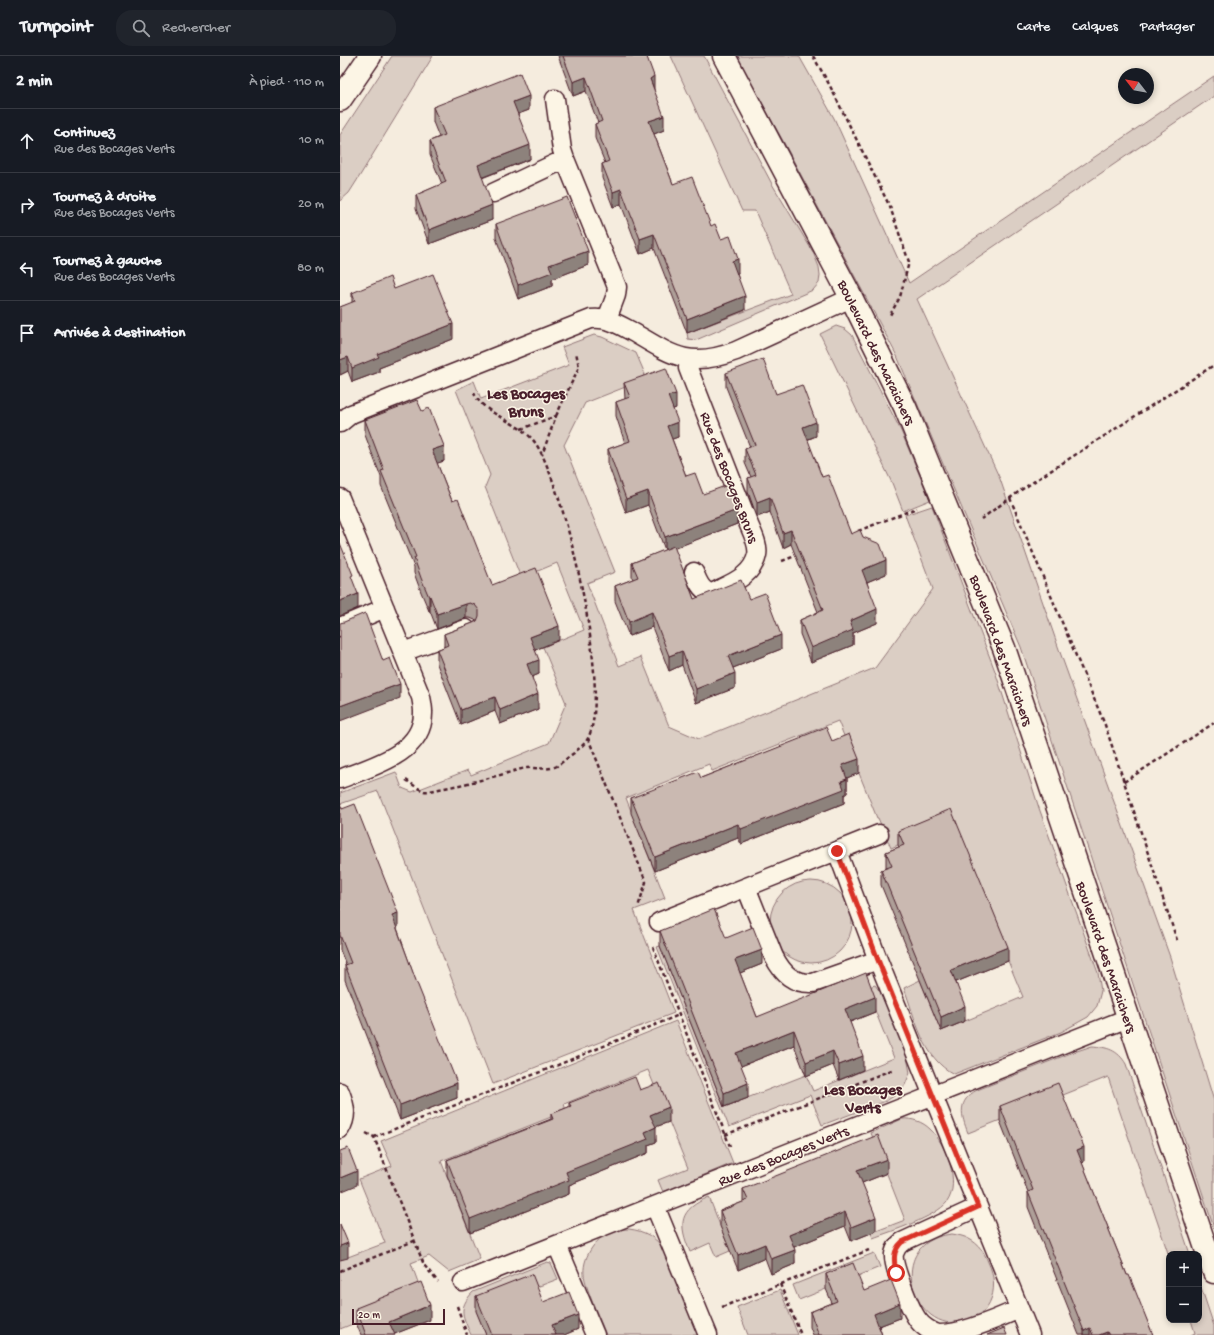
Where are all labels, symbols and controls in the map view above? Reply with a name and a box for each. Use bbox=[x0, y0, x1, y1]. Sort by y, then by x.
search box bbox=[116, 10, 396, 46]
text: Turnpoint bbox=[20, 16, 92, 39]
icon: search bbox=[130, 17, 152, 39]
text: Rechercher bbox=[162, 19, 230, 37]
text: Carte bbox=[1017, 19, 1050, 36]
text: Calques bbox=[1072, 19, 1118, 36]
text: Partager bbox=[1140, 19, 1194, 36]
north arrow bbox=[1118, 68, 1154, 104]
text: 2 min bbox=[16, 72, 52, 92]
text: À pied · 110 m bbox=[249, 75, 324, 90]
text: Continuez bbox=[54, 124, 115, 142]
icon: ahead bbox=[16, 130, 38, 152]
text: 10 m bbox=[299, 133, 324, 148]
text: Rue des Bocages Verts bbox=[54, 142, 175, 157]
text: Tournez à droite bbox=[54, 188, 156, 206]
icon: right bbox=[16, 194, 38, 216]
text: 20 m bbox=[298, 197, 324, 212]
text: Rue des Bocages Verts bbox=[54, 206, 175, 221]
text: Tournez à gauche bbox=[54, 252, 162, 270]
icon: left bbox=[16, 258, 38, 280]
text: 80 m bbox=[297, 261, 324, 276]
text: Rue des Bocages Verts bbox=[54, 270, 175, 285]
street label: Boulevard des Maraichers bbox=[832, 277, 918, 429]
icon: arrive bbox=[16, 322, 38, 344]
text: Arrivée à destination bbox=[54, 324, 185, 342]
district label: Les Bocages Bruns bbox=[487, 386, 566, 423]
street label: Rue des Bocages Bruns bbox=[695, 410, 762, 546]
street label: Boulevard des Maraichers bbox=[964, 572, 1036, 729]
route end bbox=[828, 842, 846, 860]
street label: Boulevard des Maraichers bbox=[1070, 879, 1140, 1036]
district label: Les Bocages Verts bbox=[824, 1082, 903, 1119]
street label: Rue des Bocages Verts bbox=[716, 1122, 852, 1191]
map controls bbox=[1166, 1251, 1202, 1323]
button: + bbox=[1166, 1251, 1202, 1287]
route start bbox=[887, 1264, 905, 1282]
button: − bbox=[1166, 1287, 1202, 1323]
scale bar bbox=[352, 1307, 445, 1326]
text: 20 m bbox=[358, 1310, 380, 1322]

